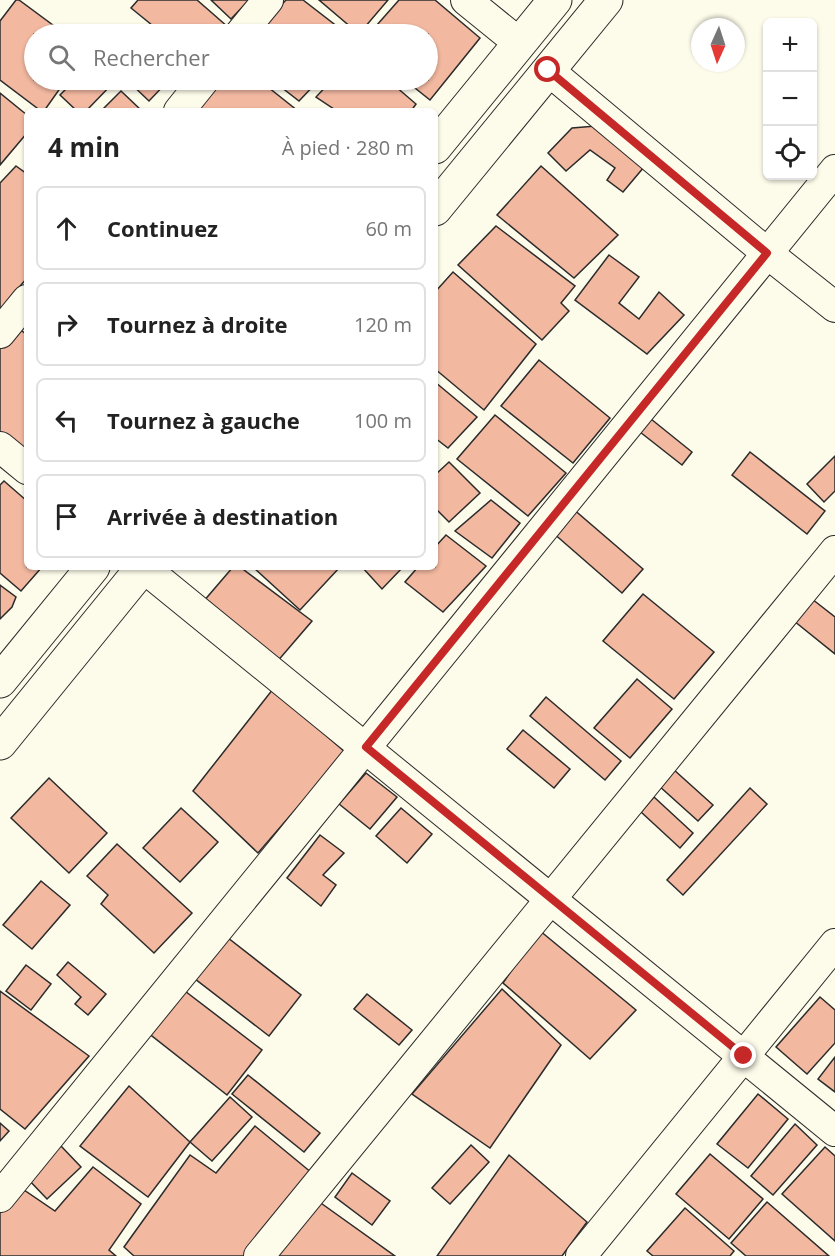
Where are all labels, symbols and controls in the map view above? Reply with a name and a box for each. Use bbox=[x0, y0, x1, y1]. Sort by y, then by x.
north arrow bbox=[691, 18, 745, 72]
map controls bbox=[763, 18, 817, 180]
button: + bbox=[763, 18, 817, 72]
search box bbox=[24, 24, 438, 90]
icon: search bbox=[45, 41, 78, 74]
text: Rechercher bbox=[93, 42, 210, 72]
route start bbox=[534, 56, 560, 82]
button: − bbox=[763, 72, 817, 126]
button: locate bbox=[763, 126, 817, 180]
text: 4 min bbox=[48, 129, 120, 165]
text: À pied · 280 m bbox=[282, 134, 414, 161]
icon: ahead bbox=[50, 212, 83, 245]
text: Continuez bbox=[107, 213, 218, 243]
text: 60 m bbox=[365, 215, 412, 242]
icon: right bbox=[50, 308, 83, 341]
text: Tournez à droite bbox=[107, 309, 288, 339]
text: 120 m bbox=[354, 311, 412, 338]
icon: left bbox=[50, 404, 83, 437]
text: Tournez à gauche bbox=[107, 405, 300, 435]
text: 100 m bbox=[354, 407, 412, 434]
icon: arrive bbox=[50, 500, 83, 533]
text: Arrivée à destination bbox=[107, 501, 338, 531]
route end bbox=[730, 1042, 756, 1068]

